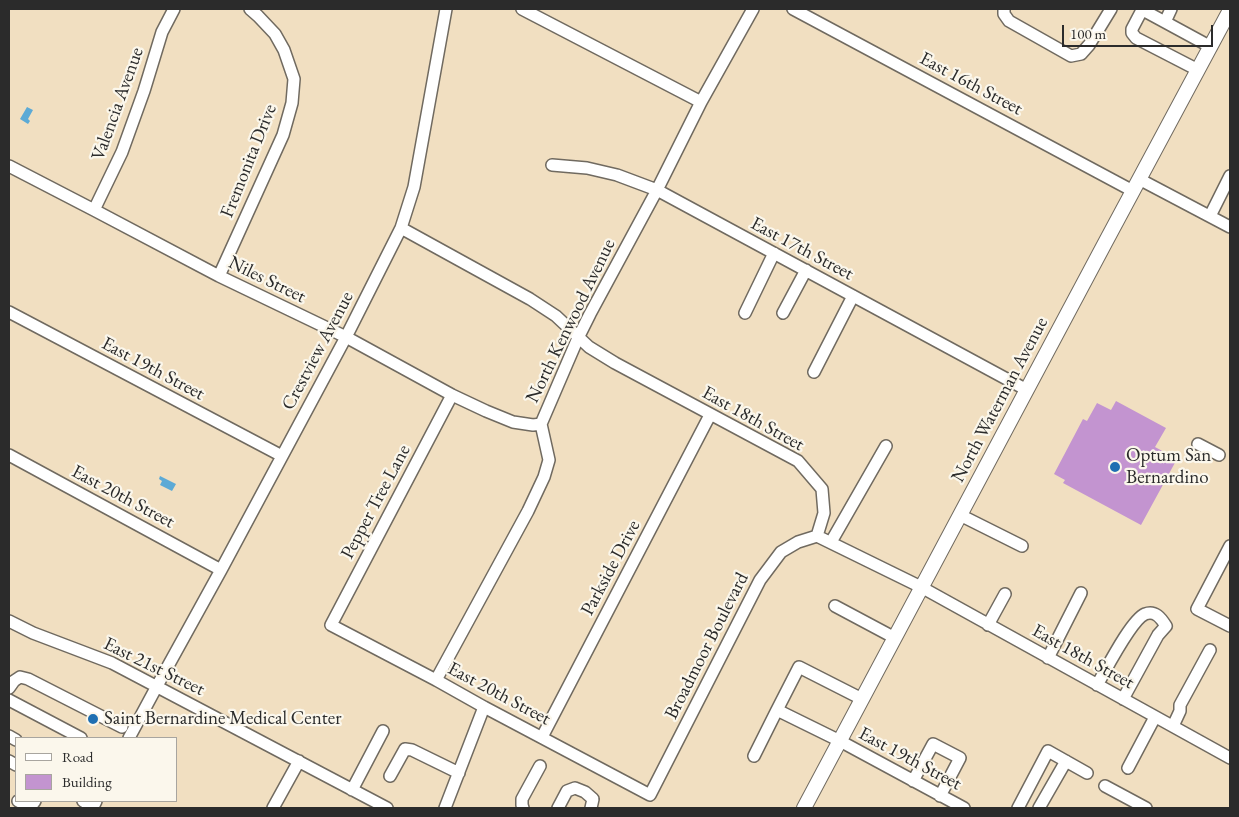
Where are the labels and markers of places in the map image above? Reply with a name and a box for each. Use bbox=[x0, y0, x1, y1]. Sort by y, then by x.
place label: Optum San Bernardino bbox=[1126, 445, 1211, 489]
marker: Optum San Bernardino bbox=[1108, 460, 1122, 474]
place label: Saint Bernardine Medical Center bbox=[104, 708, 342, 730]
marker: Saint Bernardine Medical Center bbox=[86, 712, 100, 726]

